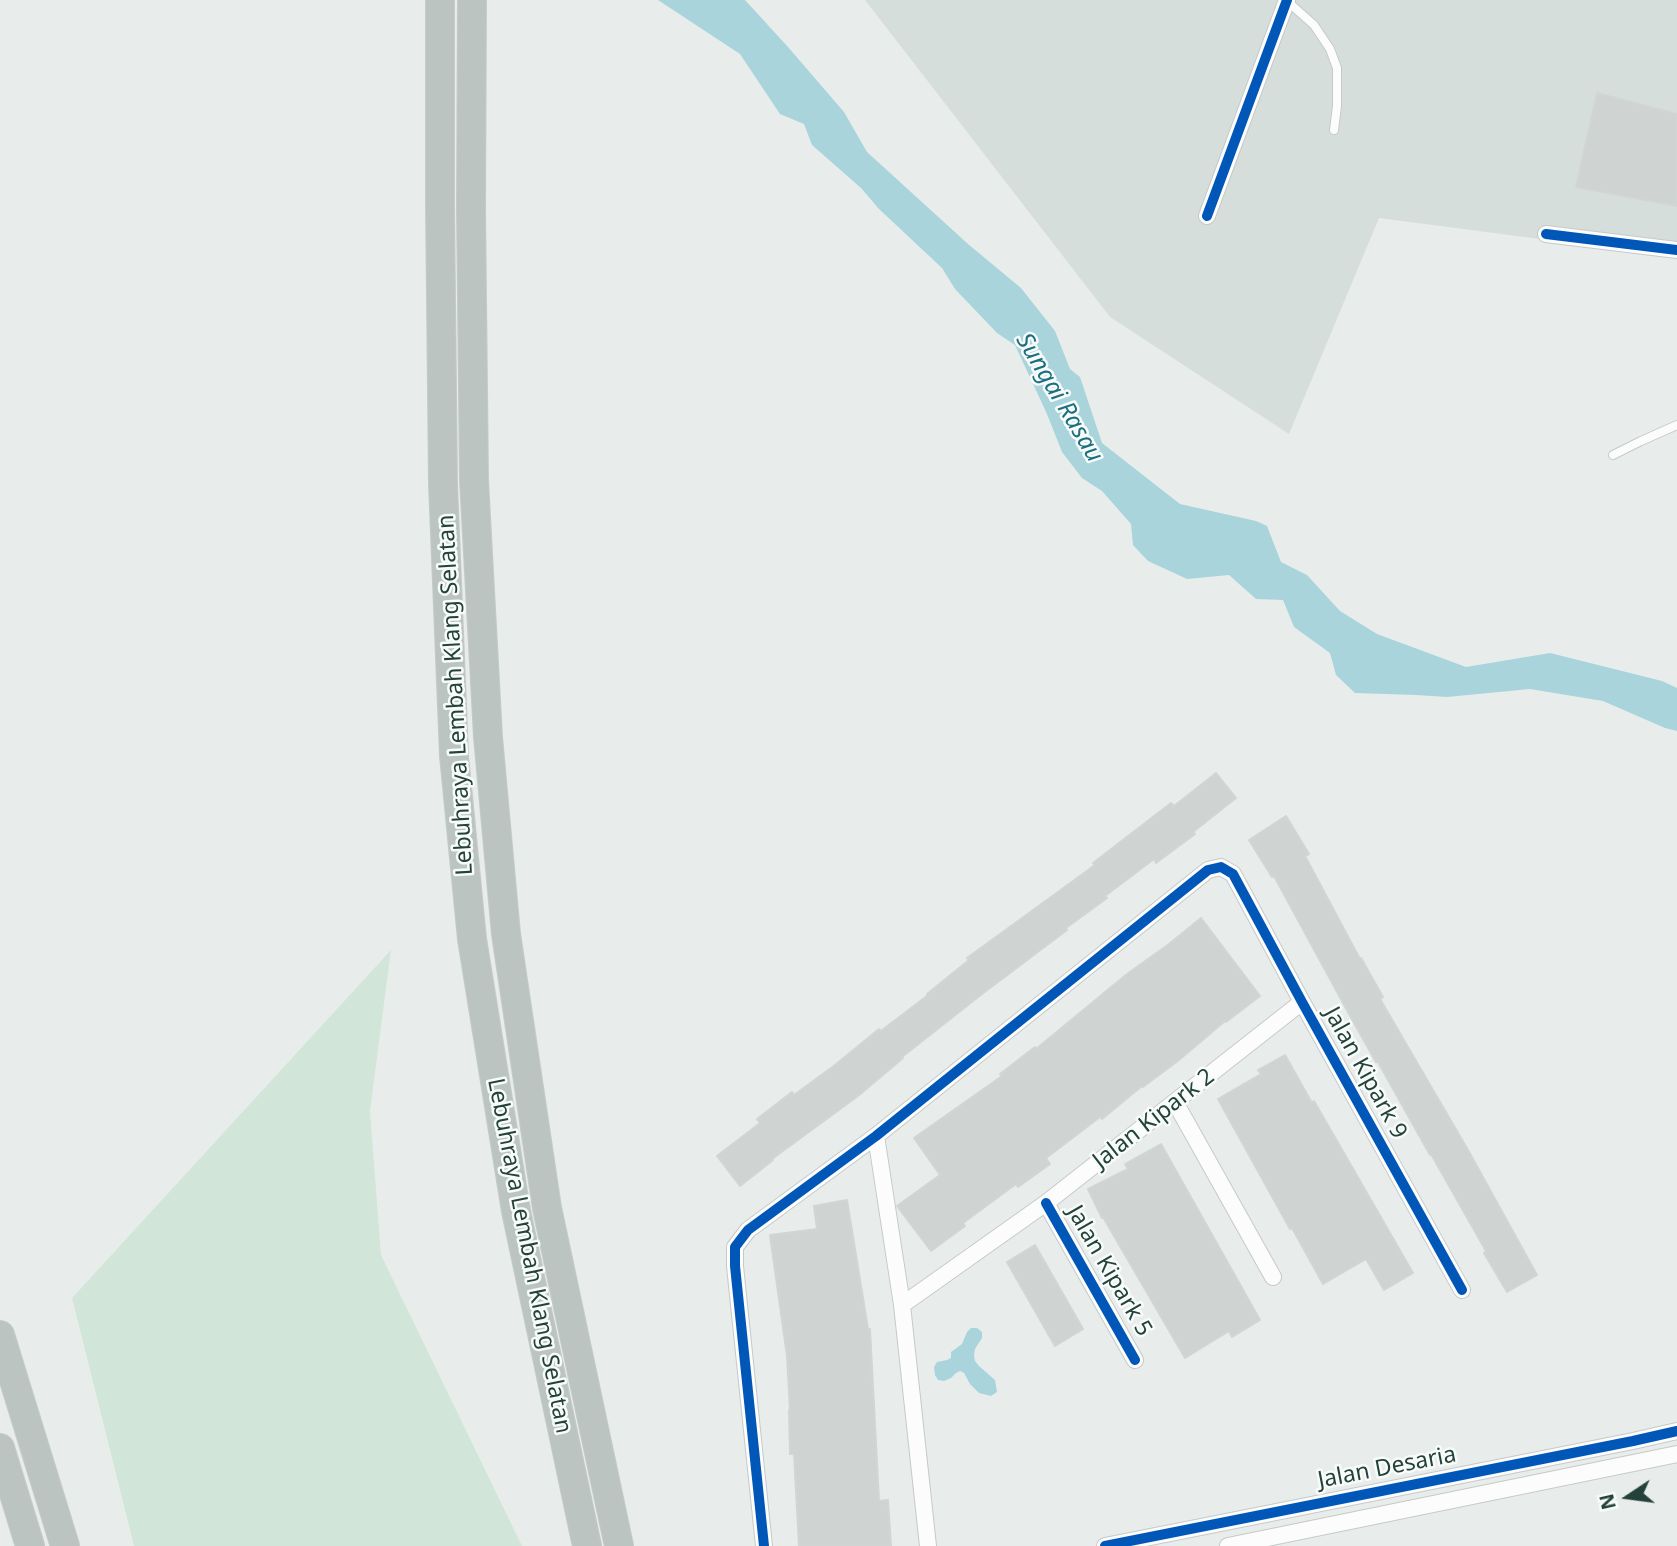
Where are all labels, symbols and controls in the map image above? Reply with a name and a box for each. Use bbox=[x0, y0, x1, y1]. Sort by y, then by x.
water label: Sungai Rasau bbox=[1009, 328, 1109, 468]
street label: Lebuhraya Lembah Klang Selatan bbox=[433, 514, 479, 876]
street label: Jalan Kipark 9 bbox=[1317, 1002, 1413, 1144]
street label: Jalan Kipark 2 bbox=[1088, 1063, 1220, 1175]
street label: Lebuhraya Lembah Klang Selatan bbox=[481, 1076, 577, 1436]
street label: Jalan Kipark 5 bbox=[1060, 1201, 1158, 1341]
street label: Jalan Desaria bbox=[1316, 1441, 1458, 1495]
north arrow bbox=[1593, 1462, 1663, 1532]
text: N bbox=[1593, 1491, 1622, 1512]

